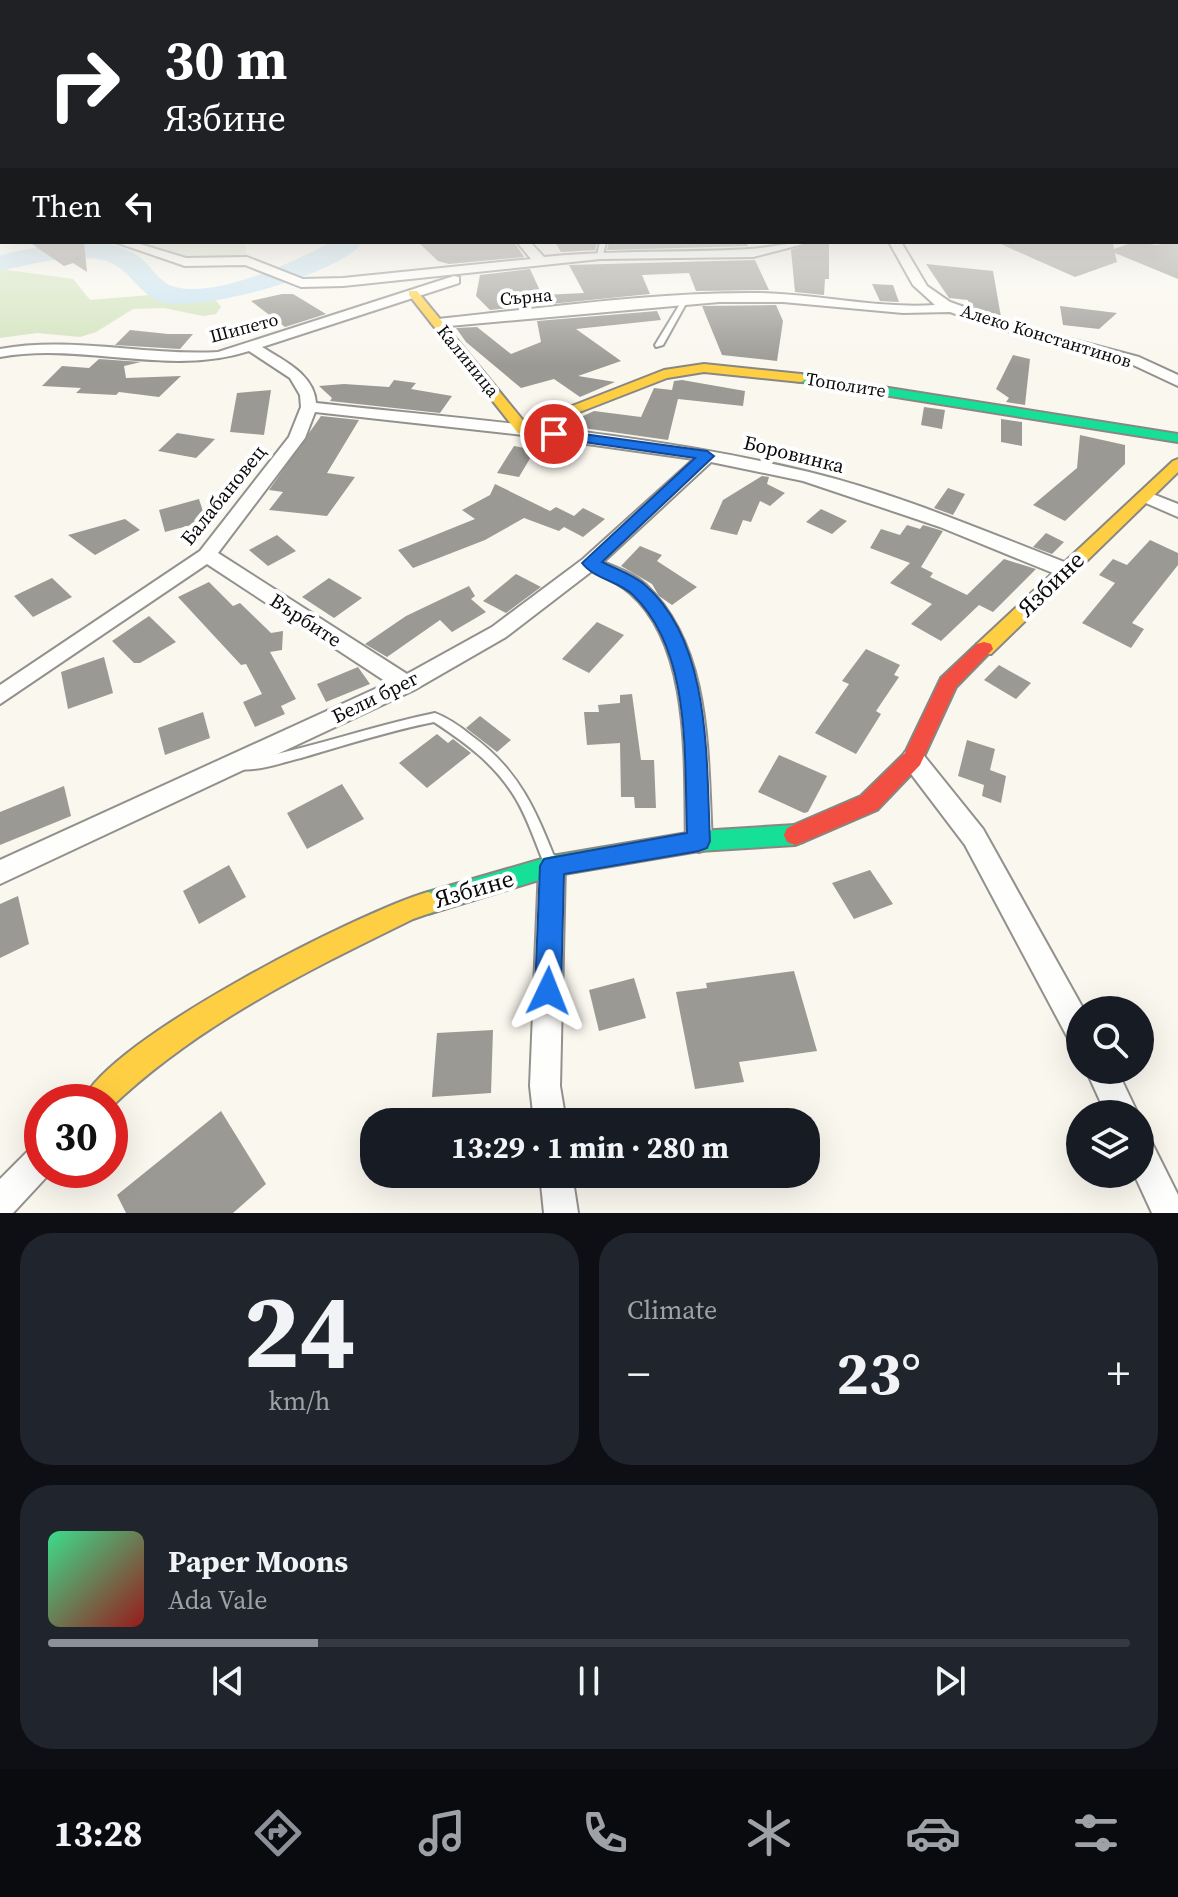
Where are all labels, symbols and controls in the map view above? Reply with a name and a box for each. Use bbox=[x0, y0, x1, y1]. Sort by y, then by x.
text: 30 m bbox=[164, 21, 287, 98]
icon: right bbox=[32, 32, 136, 136]
text: Язбине bbox=[164, 94, 286, 143]
icon: left bbox=[118, 184, 162, 228]
text: Then bbox=[32, 186, 102, 227]
street label: Сърна bbox=[499, 282, 554, 311]
street label: Алеко Константинов bbox=[958, 298, 1135, 373]
street label: Шипето bbox=[207, 306, 281, 349]
street label: Калиница bbox=[432, 319, 506, 403]
street label: Тополите bbox=[804, 366, 888, 403]
pin bbox=[520, 400, 588, 468]
icon: arrive bbox=[532, 412, 576, 456]
street label: Боровинка bbox=[741, 428, 848, 480]
street label: Балабановец bbox=[174, 439, 272, 551]
street label: Язбине bbox=[1010, 544, 1091, 624]
street label: Върбите bbox=[265, 586, 347, 654]
street label: Бели брег bbox=[327, 664, 423, 730]
street label: Язбине bbox=[430, 861, 517, 916]
position arrow bbox=[506, 949, 590, 1033]
map controls bbox=[1066, 996, 1154, 1188]
button: search bbox=[1066, 996, 1154, 1084]
speed limit sign: 30 bbox=[24, 1084, 128, 1188]
button: layers bbox=[1066, 1100, 1154, 1188]
text: 13:29 · 1 min · 280 m bbox=[451, 1127, 729, 1168]
text: 24 bbox=[243, 1259, 356, 1402]
text: Climate bbox=[627, 1292, 717, 1328]
text: 23° bbox=[836, 1332, 921, 1414]
text: − bbox=[627, 1343, 650, 1404]
text: + bbox=[1107, 1343, 1130, 1404]
text: km/h bbox=[269, 1383, 330, 1419]
text: Paper Moons bbox=[168, 1541, 348, 1582]
text: Ada Vale bbox=[168, 1582, 267, 1618]
icon: previous bbox=[206, 1659, 250, 1703]
icon: pause bbox=[567, 1659, 611, 1703]
icon: next bbox=[928, 1659, 972, 1703]
icon: directions bbox=[250, 1805, 306, 1861]
icon: music bbox=[414, 1805, 470, 1861]
icon: phone bbox=[577, 1805, 633, 1861]
icon: climate bbox=[741, 1805, 797, 1861]
icon: car bbox=[905, 1805, 961, 1861]
icon: filters bbox=[1068, 1805, 1124, 1861]
text: 13:28 bbox=[54, 1809, 143, 1858]

